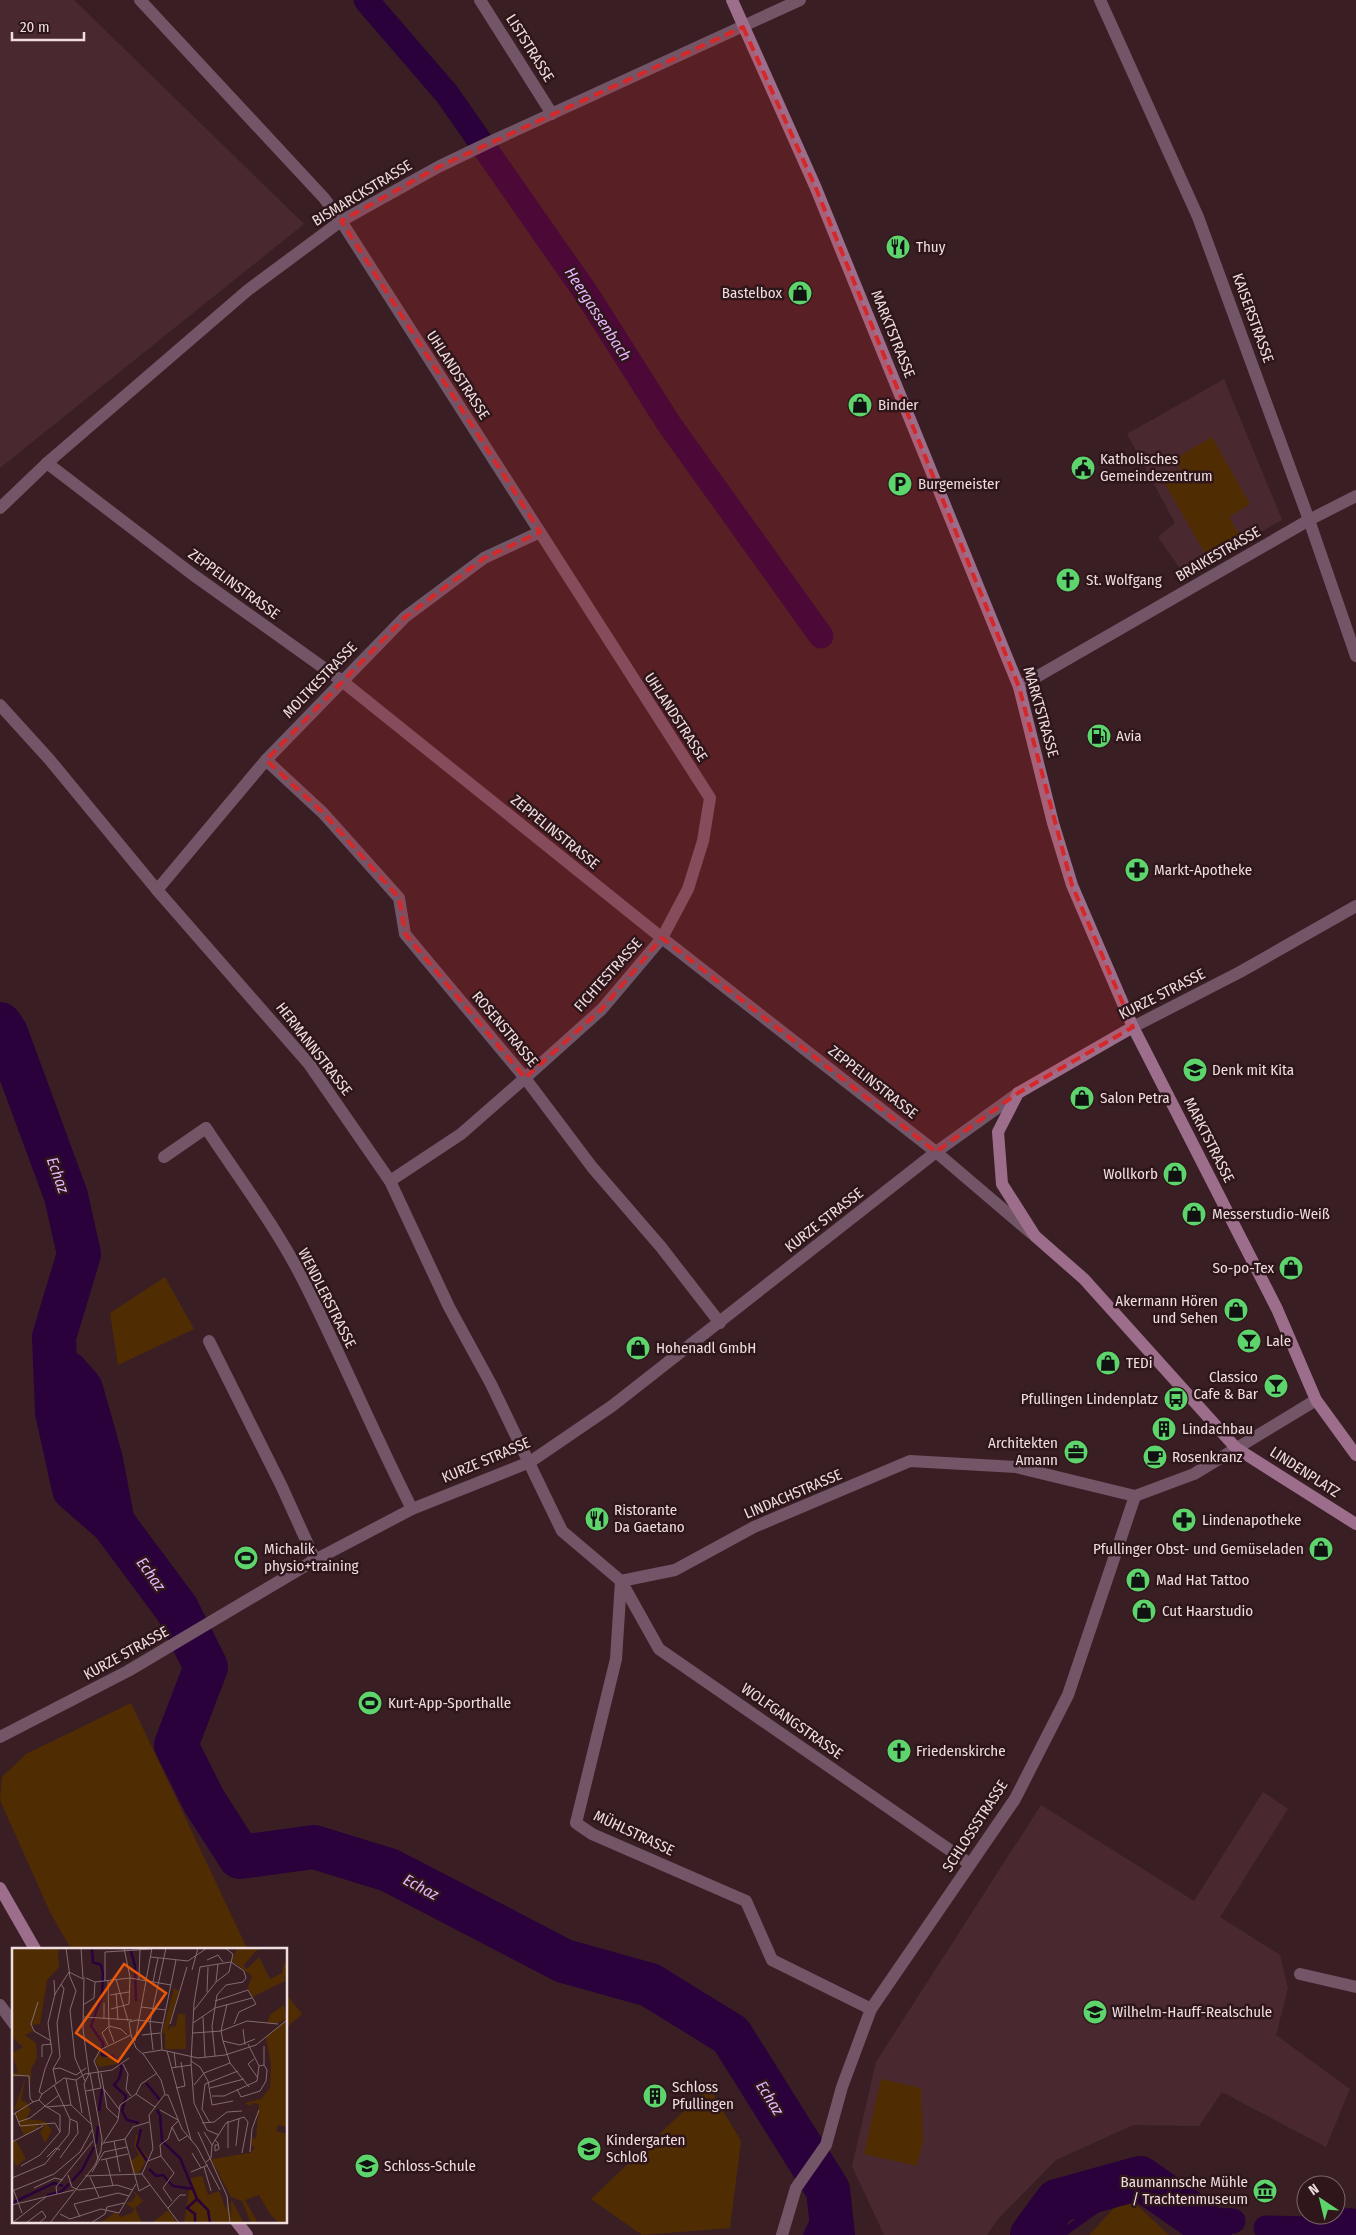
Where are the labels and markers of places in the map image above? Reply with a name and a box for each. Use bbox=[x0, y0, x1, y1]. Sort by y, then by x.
restaurant icon: Thuy bbox=[885, 234, 911, 260]
place label: Thuy bbox=[916, 238, 946, 256]
shop icon: Bastelbox bbox=[787, 280, 813, 306]
place label: Bastelbox bbox=[722, 284, 782, 302]
shop icon: Binder bbox=[847, 392, 873, 418]
place label: Binder bbox=[878, 396, 919, 414]
place label: Katholisches Gemeindezentrum bbox=[1100, 450, 1213, 485]
public building icon: Katholisches Gemeindezentrum bbox=[1070, 455, 1096, 481]
parking icon: Burgemeister bbox=[887, 471, 913, 497]
place label: Burgemeister bbox=[918, 475, 1001, 493]
church icon: St. Wolfgang bbox=[1055, 567, 1081, 593]
place label: St. Wolfgang bbox=[1086, 571, 1162, 589]
fuel station icon: Avia bbox=[1086, 723, 1112, 749]
place label: Avia bbox=[1116, 727, 1142, 745]
pharmacy icon: Markt-Apotheke bbox=[1124, 857, 1150, 883]
place label: Markt-Apotheke bbox=[1154, 861, 1252, 879]
school or university icon: Denk mit Kita bbox=[1182, 1057, 1208, 1083]
place label: Denk mit Kita bbox=[1212, 1061, 1294, 1079]
shop icon: Salon Petra bbox=[1069, 1085, 1095, 1111]
place label: Salon Petra bbox=[1100, 1089, 1170, 1107]
shop icon: Wollkorb bbox=[1162, 1161, 1188, 1187]
place label: Wollkorb bbox=[1103, 1165, 1158, 1183]
shop icon: Messerstudio-Weiß bbox=[1181, 1201, 1207, 1227]
place label: Messerstudio-Weiß bbox=[1212, 1205, 1330, 1223]
shop icon: So-po-Tex bbox=[1278, 1255, 1304, 1281]
place label: So-po-Tex bbox=[1213, 1259, 1274, 1277]
place label: Akermann Hören und Sehen bbox=[1115, 1292, 1218, 1327]
shop icon: Akermann Hören und Sehen bbox=[1223, 1297, 1249, 1323]
bar icon: Lale bbox=[1236, 1328, 1262, 1354]
place label: Lale bbox=[1266, 1332, 1291, 1350]
shop icon: Hohenadl GmbH bbox=[625, 1335, 651, 1361]
place label: Hohenadl GmbH bbox=[656, 1339, 756, 1357]
shop icon: TEDi bbox=[1095, 1350, 1121, 1376]
place label: TEDi bbox=[1126, 1354, 1152, 1372]
place label: Classico Cafe & Bar bbox=[1194, 1368, 1259, 1403]
bar icon: Classico Cafe & Bar bbox=[1263, 1373, 1289, 1399]
bus stop icon: Pfullingen Lindenplatz bbox=[1163, 1386, 1189, 1412]
place label: Pfullingen Lindenplatz bbox=[1021, 1390, 1158, 1408]
building icon: Lindachbau bbox=[1151, 1416, 1177, 1442]
place label: Lindachbau bbox=[1182, 1420, 1253, 1438]
place label: Architekten Amann bbox=[988, 1434, 1058, 1469]
office icon: Architekten Amann bbox=[1063, 1439, 1089, 1465]
cafe icon: Rosenkranz bbox=[1142, 1444, 1168, 1470]
place label: Rosenkranz bbox=[1172, 1448, 1243, 1466]
place label: Ristorante Da Gaetano bbox=[614, 1501, 685, 1536]
restaurant icon: Ristorante Da Gaetano bbox=[584, 1506, 610, 1532]
pharmacy icon: Lindenapotheke bbox=[1171, 1507, 1197, 1533]
place label: Lindenapotheke bbox=[1202, 1511, 1301, 1529]
shop icon: Pfullinger Obst- und Gemüseladen bbox=[1308, 1536, 1334, 1562]
place label: Michalik physio+training bbox=[264, 1540, 359, 1575]
place label: Pfullinger Obst- und Gemüseladen bbox=[1093, 1540, 1304, 1558]
sports icon: Michalik physio+training bbox=[233, 1545, 259, 1571]
shop icon: Mad Hat Tattoo bbox=[1125, 1567, 1151, 1593]
place label: Mad Hat Tattoo bbox=[1156, 1571, 1249, 1589]
shop icon: Cut Haarstudio bbox=[1131, 1598, 1157, 1624]
place label: Cut Haarstudio bbox=[1162, 1602, 1253, 1620]
sports icon: Kurt-App-Sporthalle bbox=[357, 1690, 383, 1716]
place label: Kurt-App-Sporthalle bbox=[388, 1694, 511, 1712]
church icon: Friedenskirche bbox=[886, 1738, 912, 1764]
place label: Friedenskirche bbox=[916, 1742, 1006, 1760]
school or university icon: Wilhelm-Hauff-Realschule bbox=[1082, 1999, 1108, 2025]
place label: Wilhelm-Hauff-Realschule bbox=[1112, 2003, 1272, 2021]
place label: Schloss Pfullingen bbox=[672, 2078, 734, 2113]
building icon: Schloss Pfullingen bbox=[642, 2083, 668, 2109]
place label: Kindergarten Schloß bbox=[606, 2131, 685, 2166]
school or university icon: Kindergarten Schloß bbox=[576, 2136, 602, 2162]
school or university icon: Schloss-Schule bbox=[354, 2153, 380, 2179]
place label: Schloss-Schule bbox=[384, 2157, 476, 2175]
place label: Baumannsche Mühle / Trachtenmuseum bbox=[1121, 2173, 1248, 2208]
museum icon: Baumannsche Mühle / Trachtenmuseum bbox=[1252, 2178, 1278, 2204]

